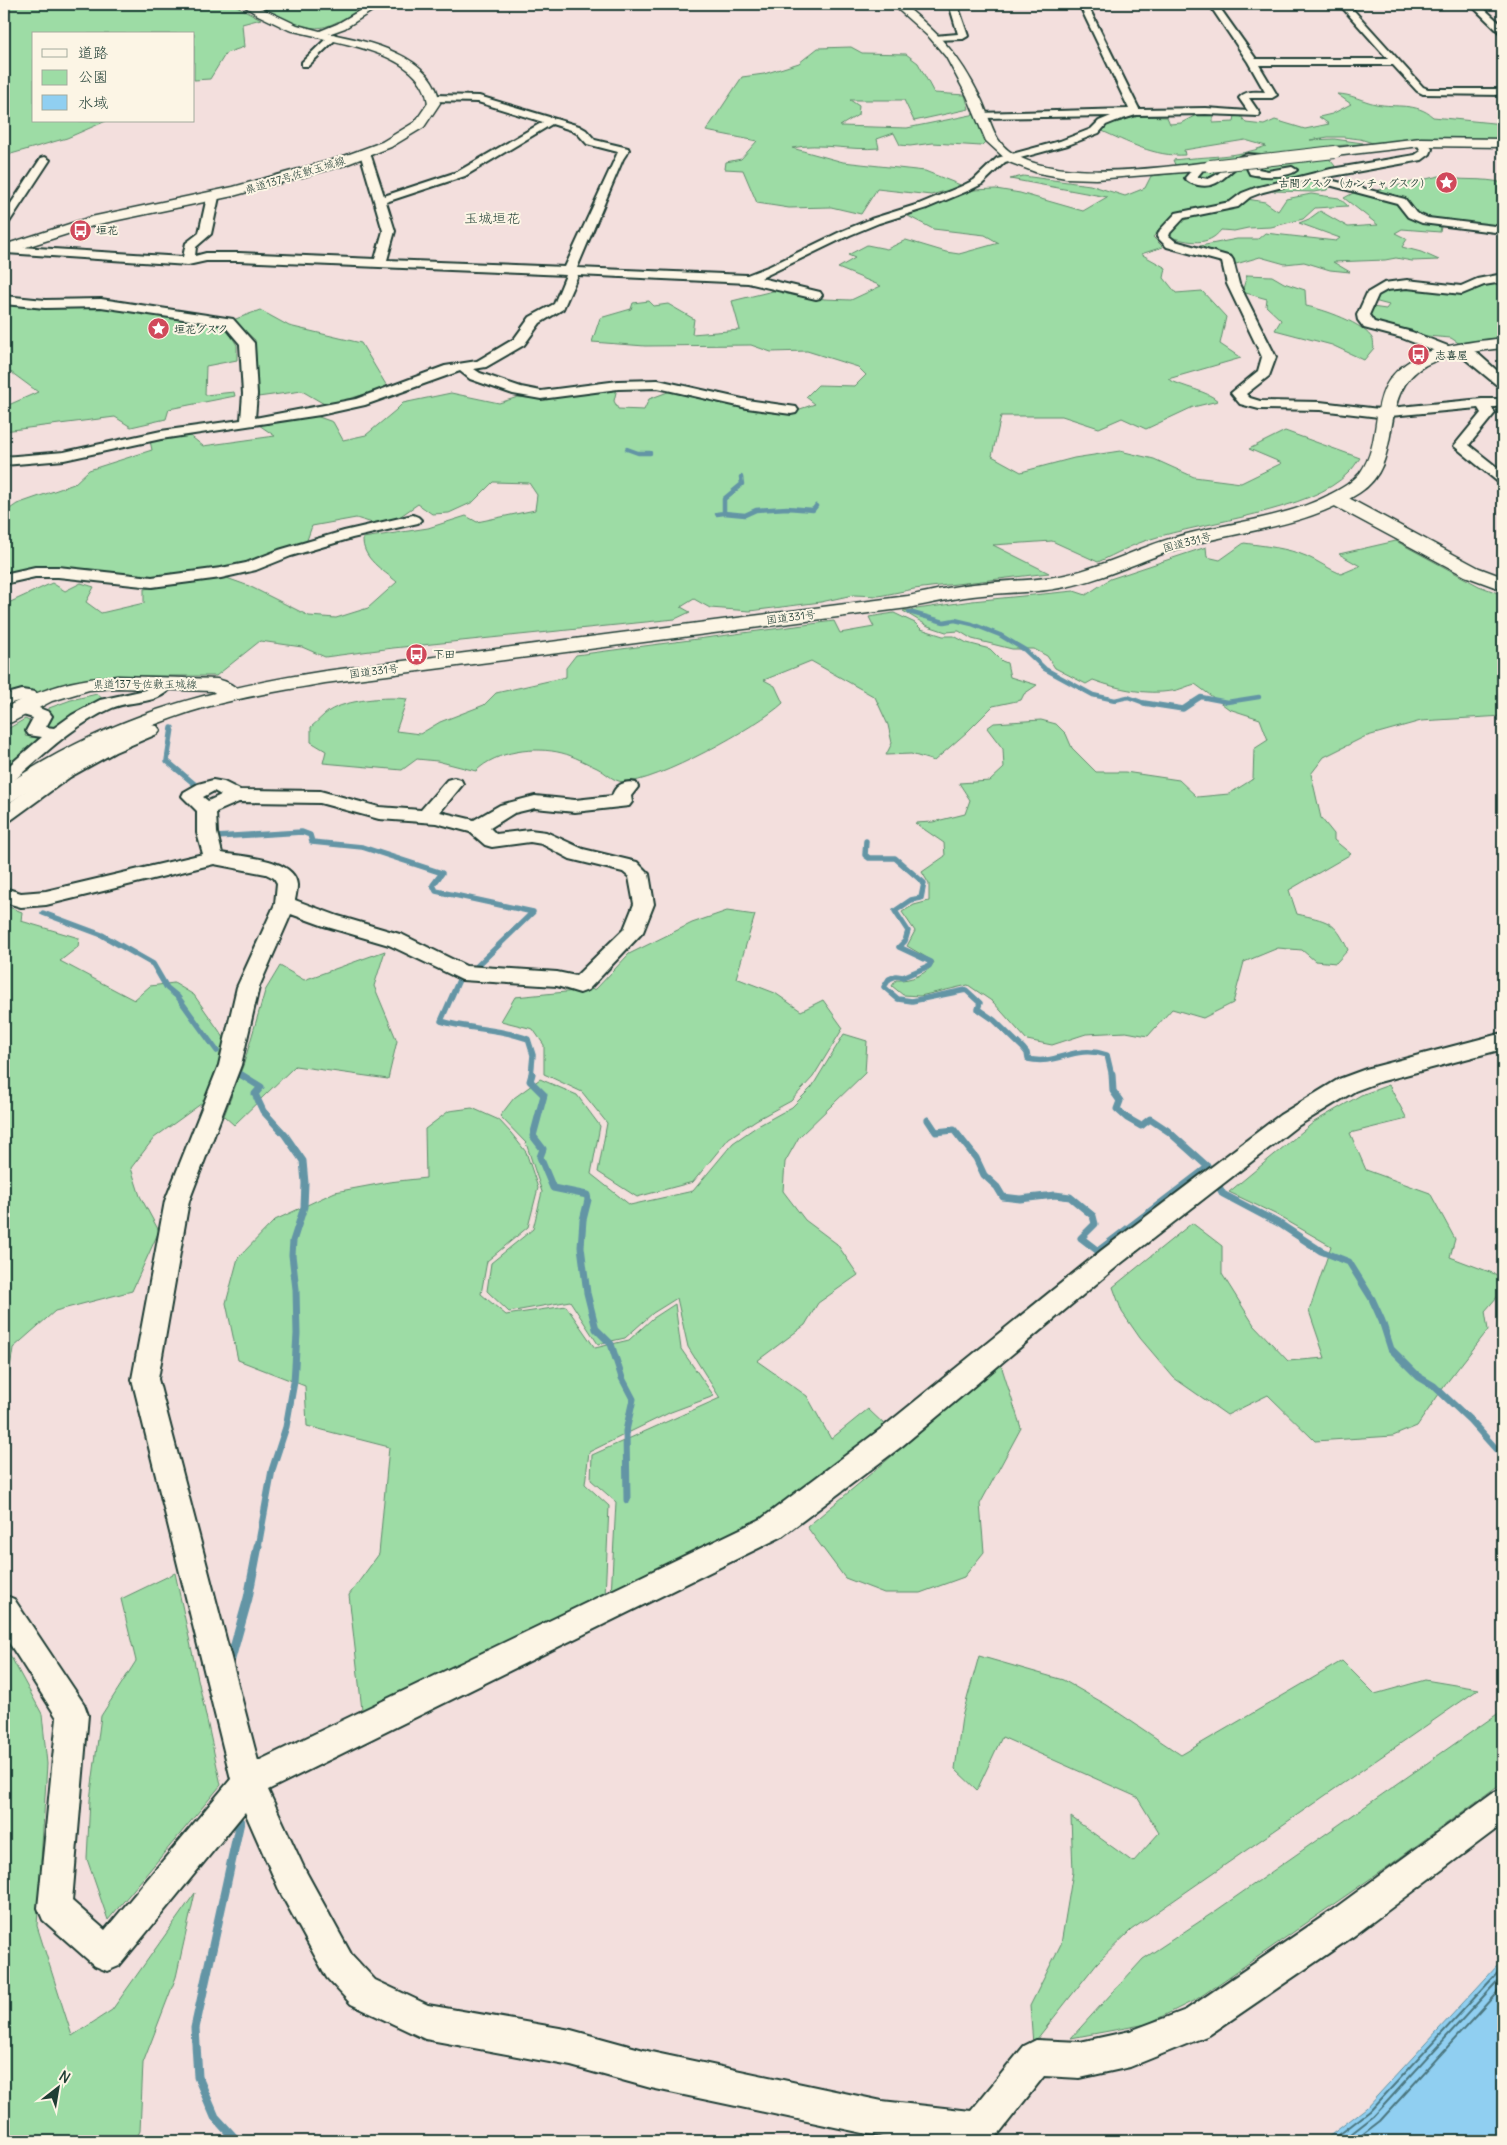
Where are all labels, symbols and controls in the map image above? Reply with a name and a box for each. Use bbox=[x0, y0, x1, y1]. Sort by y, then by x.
legend bbox=[32, 32, 195, 122]
text: 道路 bbox=[78, 43, 108, 62]
text: 公園 bbox=[78, 67, 108, 86]
text: 水域 bbox=[78, 93, 108, 112]
street label: 県道137号佐敷玉城線 bbox=[243, 153, 347, 197]
place icon: 古間グスク（カンチャグスク） bbox=[1435, 171, 1459, 195]
place label: 古間グスク（カンチャグスク） bbox=[1278, 176, 1431, 190]
district label: 玉城垣花 bbox=[464, 209, 520, 227]
bus stop icon: 垣花 bbox=[68, 218, 92, 242]
place label: 垣花 bbox=[96, 223, 118, 237]
place icon: 垣花グスク bbox=[146, 317, 170, 341]
place label: 垣花グスク bbox=[174, 322, 228, 336]
bus stop icon: 志喜屋 bbox=[1407, 343, 1431, 367]
place label: 志喜屋 bbox=[1435, 348, 1468, 362]
street label: 国道331号 bbox=[1161, 529, 1213, 555]
street label: 国道331号 bbox=[765, 607, 817, 627]
bus stop icon: 下田 bbox=[405, 642, 429, 666]
place label: 下田 bbox=[433, 647, 455, 661]
street label: 国道331号 bbox=[348, 661, 400, 681]
street label: 県道137号佐敷玉城線 bbox=[93, 677, 197, 691]
north arrow bbox=[32, 2062, 82, 2112]
text: N bbox=[56, 2067, 73, 2087]

